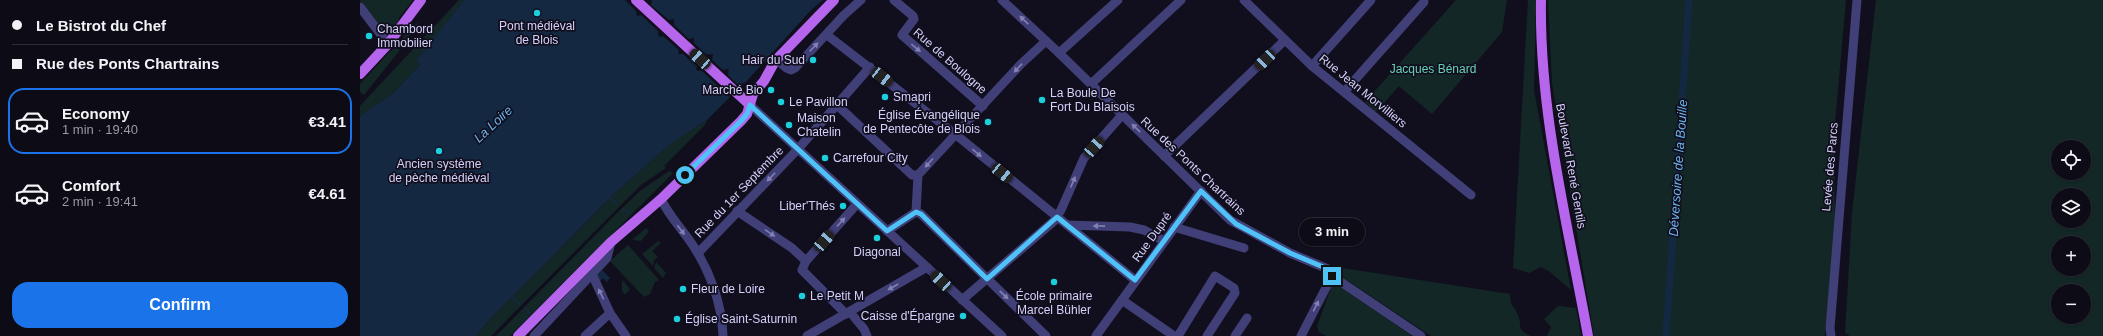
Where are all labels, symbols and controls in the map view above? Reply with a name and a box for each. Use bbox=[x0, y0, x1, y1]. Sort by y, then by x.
marker: Pont médiéval de Blois bbox=[532, 8, 542, 18]
one-way arrow bbox=[1019, 15, 1029, 25]
text: Le Bistrot du Chef bbox=[36, 17, 166, 34]
place label: Pont médiéval de Blois bbox=[499, 19, 575, 47]
place label: Chambord Immobilier bbox=[377, 22, 433, 50]
street label: Rue de Boulogne bbox=[910, 25, 990, 97]
marker: Chambord Immobilier bbox=[364, 31, 374, 41]
one-way arrow bbox=[809, 42, 819, 52]
one-way arrow bbox=[911, 43, 922, 52]
car bbox=[687, 47, 713, 71]
car bbox=[1252, 47, 1278, 73]
street label: Rue Jean Morvilliers bbox=[1316, 51, 1410, 131]
place label: Hair du Sud bbox=[742, 53, 805, 67]
text: Rue des Ponts Chartrains bbox=[36, 55, 219, 72]
marker: Hair du Sud bbox=[808, 55, 818, 65]
park label: Jacques Bénard bbox=[1390, 62, 1476, 76]
one-way arrow bbox=[1013, 63, 1023, 73]
car bbox=[869, 65, 895, 89]
place label: Marché Bio bbox=[702, 83, 763, 97]
marker: Marché Bio bbox=[766, 85, 776, 95]
place label: La Boule De Fort Du Blaisois bbox=[1050, 86, 1135, 114]
place label: Smapri bbox=[893, 90, 931, 104]
marker: Smapri bbox=[880, 92, 890, 102]
place label: Le Pavillon bbox=[789, 95, 848, 109]
marker: La Boule De Fort Du Blaisois bbox=[1037, 95, 1047, 105]
marker: Le Pavillon bbox=[776, 97, 786, 107]
water label: Déversoire de la Bouille bbox=[1666, 99, 1690, 237]
water label: La Loire bbox=[471, 102, 515, 146]
street label: Boulevard René Gentils bbox=[1553, 102, 1589, 230]
icon: car bbox=[14, 103, 50, 139]
text: Economy bbox=[62, 105, 130, 122]
place label: Église Évangélique de Pentecôte de Blois bbox=[863, 107, 980, 136]
place label: Maison Chatelin bbox=[797, 111, 841, 139]
text: €3.41 bbox=[308, 113, 346, 130]
street label: Rue des Ponts Chartrains bbox=[1138, 114, 1248, 218]
marker: Église Évangélique de Pentecôte de Blois bbox=[983, 117, 993, 127]
marker: Maison Chatelin bbox=[784, 120, 794, 130]
text: 1 min · 19:40 bbox=[62, 122, 138, 137]
street label: Levée des Parcs bbox=[1819, 122, 1841, 212]
one-way arrow bbox=[1131, 124, 1141, 133]
car bbox=[1082, 134, 1106, 160]
map controls bbox=[2051, 140, 2091, 324]
button: locate bbox=[2051, 140, 2091, 180]
street label: Rue du 1er Septembre bbox=[692, 143, 786, 241]
marker: Ancien système de pèche médiéval bbox=[434, 146, 444, 156]
one-way arrow bbox=[972, 148, 983, 157]
place label: Carrefour City bbox=[833, 151, 908, 165]
marker: Carrefour City bbox=[820, 153, 830, 163]
place label: Ancien système de pèche médiéval bbox=[389, 157, 489, 185]
one-way arrow bbox=[925, 158, 934, 168]
car bbox=[989, 161, 1015, 185]
route start bbox=[676, 166, 694, 184]
one-way arrow bbox=[766, 172, 776, 182]
icon: car bbox=[14, 175, 50, 211]
one-way arrow bbox=[1071, 175, 1077, 187]
text: Comfort bbox=[62, 177, 120, 194]
text: €4.61 bbox=[308, 185, 346, 202]
button: layers bbox=[2051, 188, 2091, 228]
text: 2 min · 19:41 bbox=[62, 194, 138, 209]
place label: Liber'Thés bbox=[779, 199, 835, 213]
marker: Liber'Thés bbox=[838, 201, 848, 211]
street label: Rue Dupré bbox=[1129, 209, 1175, 265]
one-way arrow bbox=[836, 217, 846, 227]
callout: 3 min bbox=[1299, 218, 1365, 246]
one-way arrow bbox=[1092, 223, 1105, 229]
one-way arrow bbox=[677, 224, 685, 235]
text: 3 min bbox=[1315, 224, 1349, 239]
car bbox=[812, 228, 836, 254]
one-way arrow bbox=[765, 229, 775, 237]
marker: Diagonal bbox=[872, 233, 882, 243]
button: + bbox=[2051, 236, 2091, 276]
place label: Diagonal bbox=[853, 245, 901, 259]
route end bbox=[1323, 267, 1341, 285]
car bbox=[928, 268, 954, 294]
marker: École primaire Marcel Bühler bbox=[1049, 277, 1059, 287]
button: Confirm bbox=[12, 282, 348, 328]
place label: Fleur de Loire bbox=[691, 282, 765, 296]
one-way arrow bbox=[887, 283, 899, 290]
marker: Fleur de Loire bbox=[678, 284, 688, 294]
button: − bbox=[2051, 284, 2091, 324]
one-way arrow bbox=[598, 288, 604, 300]
place label: École primaire Marcel Bühler bbox=[1016, 288, 1093, 317]
place label: Le Petit M bbox=[810, 289, 864, 303]
marker: Le Petit M bbox=[797, 291, 807, 301]
one-way arrow bbox=[999, 291, 1009, 300]
one-way arrow bbox=[1313, 300, 1320, 312]
place label: Caisse d'Épargne bbox=[861, 308, 955, 323]
place label: Église Saint-Saturnin bbox=[685, 311, 797, 326]
marker: Caisse d'Épargne bbox=[958, 311, 968, 321]
marker: Église Saint-Saturnin bbox=[672, 314, 682, 324]

